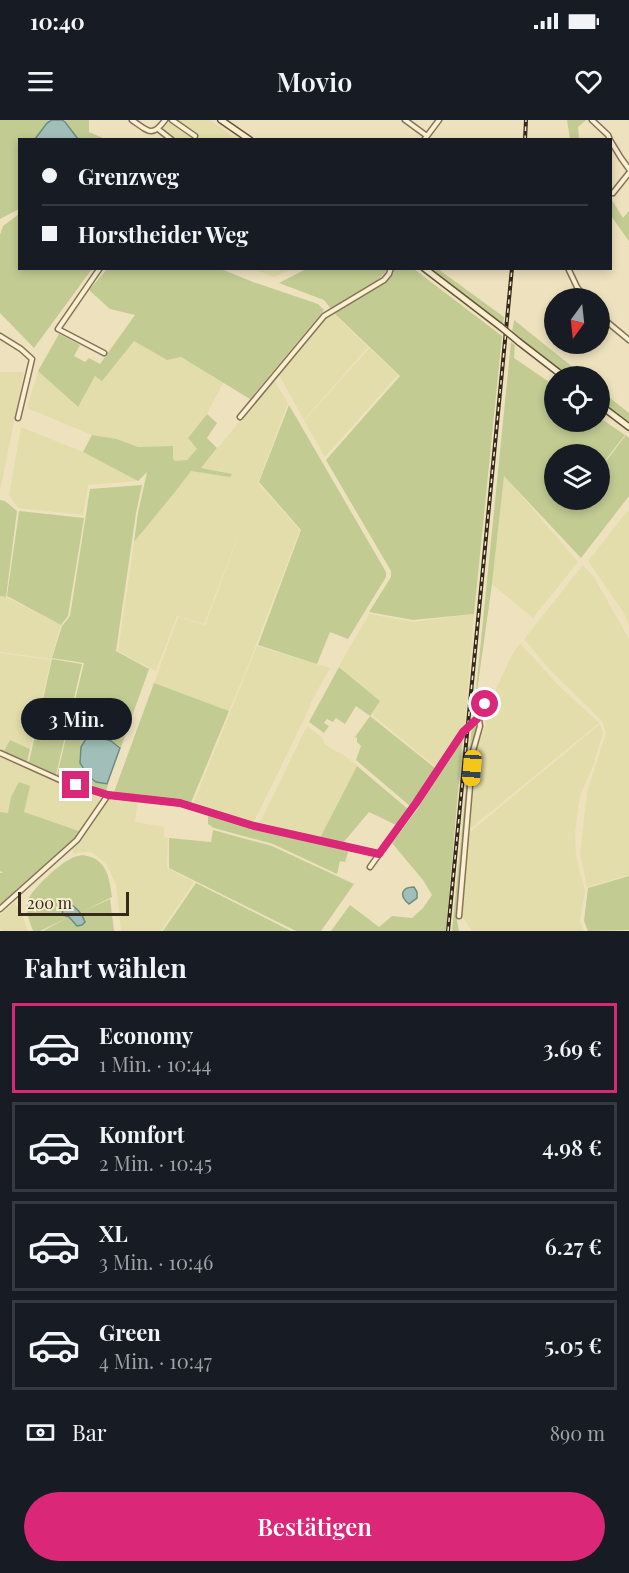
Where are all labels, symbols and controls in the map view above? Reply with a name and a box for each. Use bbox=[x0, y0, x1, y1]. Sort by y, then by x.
text: 10:40 bbox=[30, 6, 85, 36]
text: Movio bbox=[277, 63, 352, 99]
icon: menu bbox=[24, 65, 57, 98]
icon: heart bbox=[572, 65, 605, 98]
text: Grenzweg bbox=[78, 161, 179, 191]
text: Horstheider Weg bbox=[78, 219, 248, 249]
north arrow bbox=[544, 288, 610, 354]
map controls bbox=[544, 288, 610, 510]
button: locate bbox=[544, 366, 610, 432]
button: layers bbox=[544, 444, 610, 510]
route start bbox=[471, 690, 498, 717]
callout: 3 Min. bbox=[20, 698, 132, 740]
text: 3 Min. bbox=[49, 705, 104, 732]
car bbox=[462, 749, 482, 787]
route end bbox=[62, 771, 89, 798]
scale bar bbox=[18, 889, 129, 917]
text: 200 m bbox=[27, 892, 72, 913]
text: Fahrt wählen bbox=[24, 949, 187, 985]
text: Economy bbox=[99, 1020, 193, 1050]
icon: car bbox=[27, 1021, 81, 1075]
text: 3.69 € bbox=[543, 1033, 602, 1063]
text: 1 Min. · 10:44 bbox=[99, 1050, 211, 1077]
text: Komfort bbox=[99, 1119, 184, 1149]
icon: car bbox=[27, 1120, 81, 1174]
text: 4.98 € bbox=[542, 1132, 602, 1162]
text: 2 Min. · 10:45 bbox=[99, 1149, 212, 1176]
text: XL bbox=[99, 1218, 128, 1248]
icon: car bbox=[27, 1219, 81, 1273]
text: 6.27 € bbox=[545, 1231, 602, 1261]
text: 3 Min. · 10:46 bbox=[99, 1248, 213, 1275]
text: Green bbox=[99, 1317, 161, 1347]
icon: car bbox=[27, 1318, 81, 1372]
text: 5.05 € bbox=[544, 1330, 602, 1360]
text: 4 Min. · 10:47 bbox=[99, 1347, 212, 1374]
icon: cash bbox=[24, 1416, 57, 1449]
text: Bar bbox=[72, 1417, 106, 1447]
text: 890 m bbox=[550, 1419, 605, 1446]
button: Bestätigen bbox=[24, 1492, 605, 1561]

